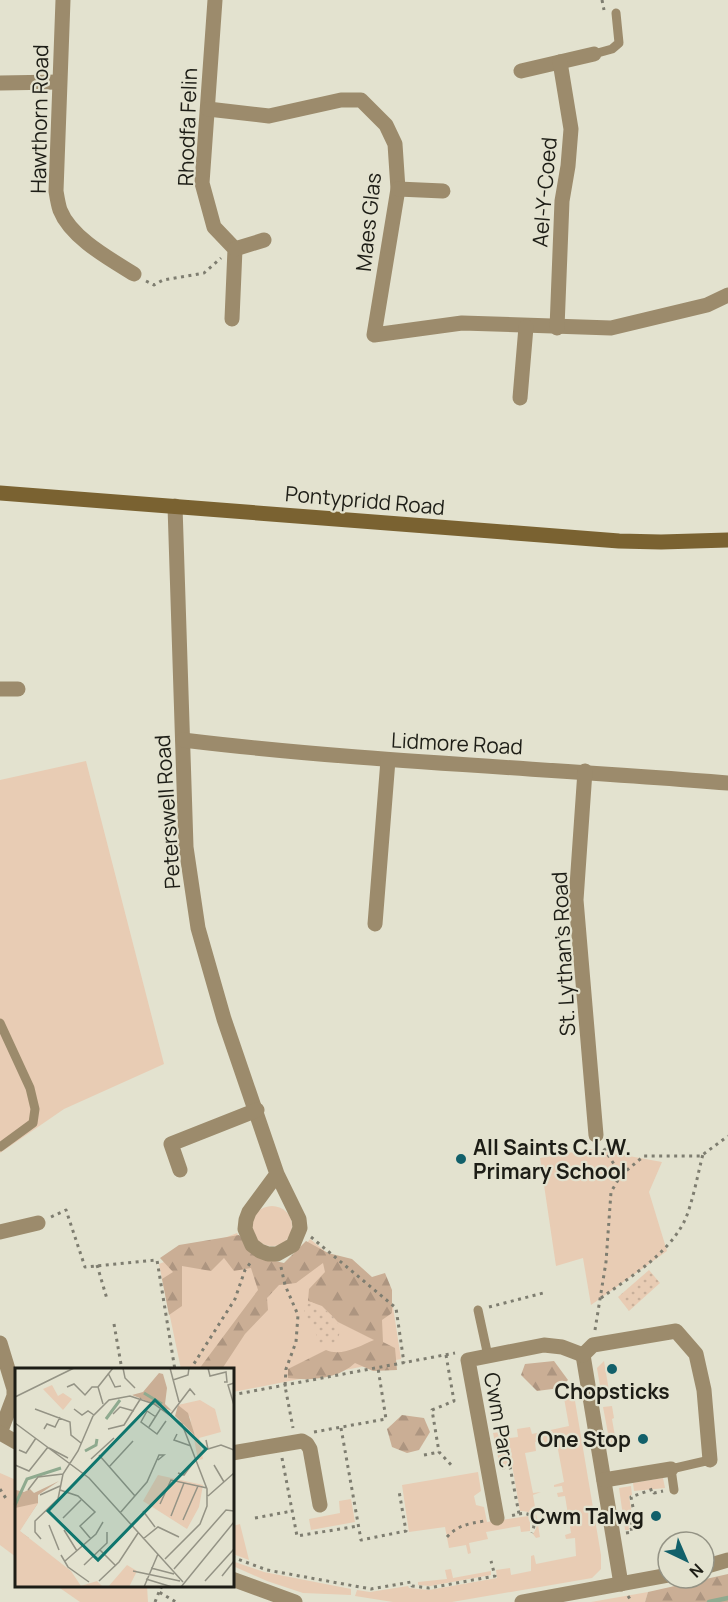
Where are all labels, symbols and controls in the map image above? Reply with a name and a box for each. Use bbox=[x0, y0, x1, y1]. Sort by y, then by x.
street label: Hawthorn Road bbox=[24, 44, 54, 194]
street label: Rhodfa Felin bbox=[171, 67, 203, 187]
street label: Ael-Y-Coed bbox=[525, 136, 563, 248]
street label: Maes Glas bbox=[349, 171, 387, 273]
street label: Pontypridd Road bbox=[284, 479, 446, 521]
street label: Lidmore Road bbox=[390, 726, 524, 760]
street label: Peterswell Road bbox=[148, 734, 186, 890]
street label: St. Lythan's Road bbox=[545, 871, 581, 1037]
place label: All Saints C.I.W. Primary School bbox=[473, 1133, 631, 1185]
marker: All Saints C.I.W. Primary School bbox=[454, 1152, 468, 1166]
marker: Chopsticks bbox=[605, 1362, 619, 1376]
inset map bbox=[15, 1368, 234, 1587]
street label: Cwm Parc bbox=[478, 1370, 522, 1470]
place label: Chopsticks bbox=[554, 1377, 670, 1405]
place label: One Stop bbox=[537, 1425, 631, 1453]
marker: One Stop bbox=[636, 1432, 650, 1446]
place label: Cwm Talwg bbox=[530, 1502, 644, 1530]
marker: Cwm Talwg bbox=[649, 1509, 663, 1523]
north arrow bbox=[656, 1530, 716, 1590]
text: N bbox=[685, 1559, 708, 1583]

